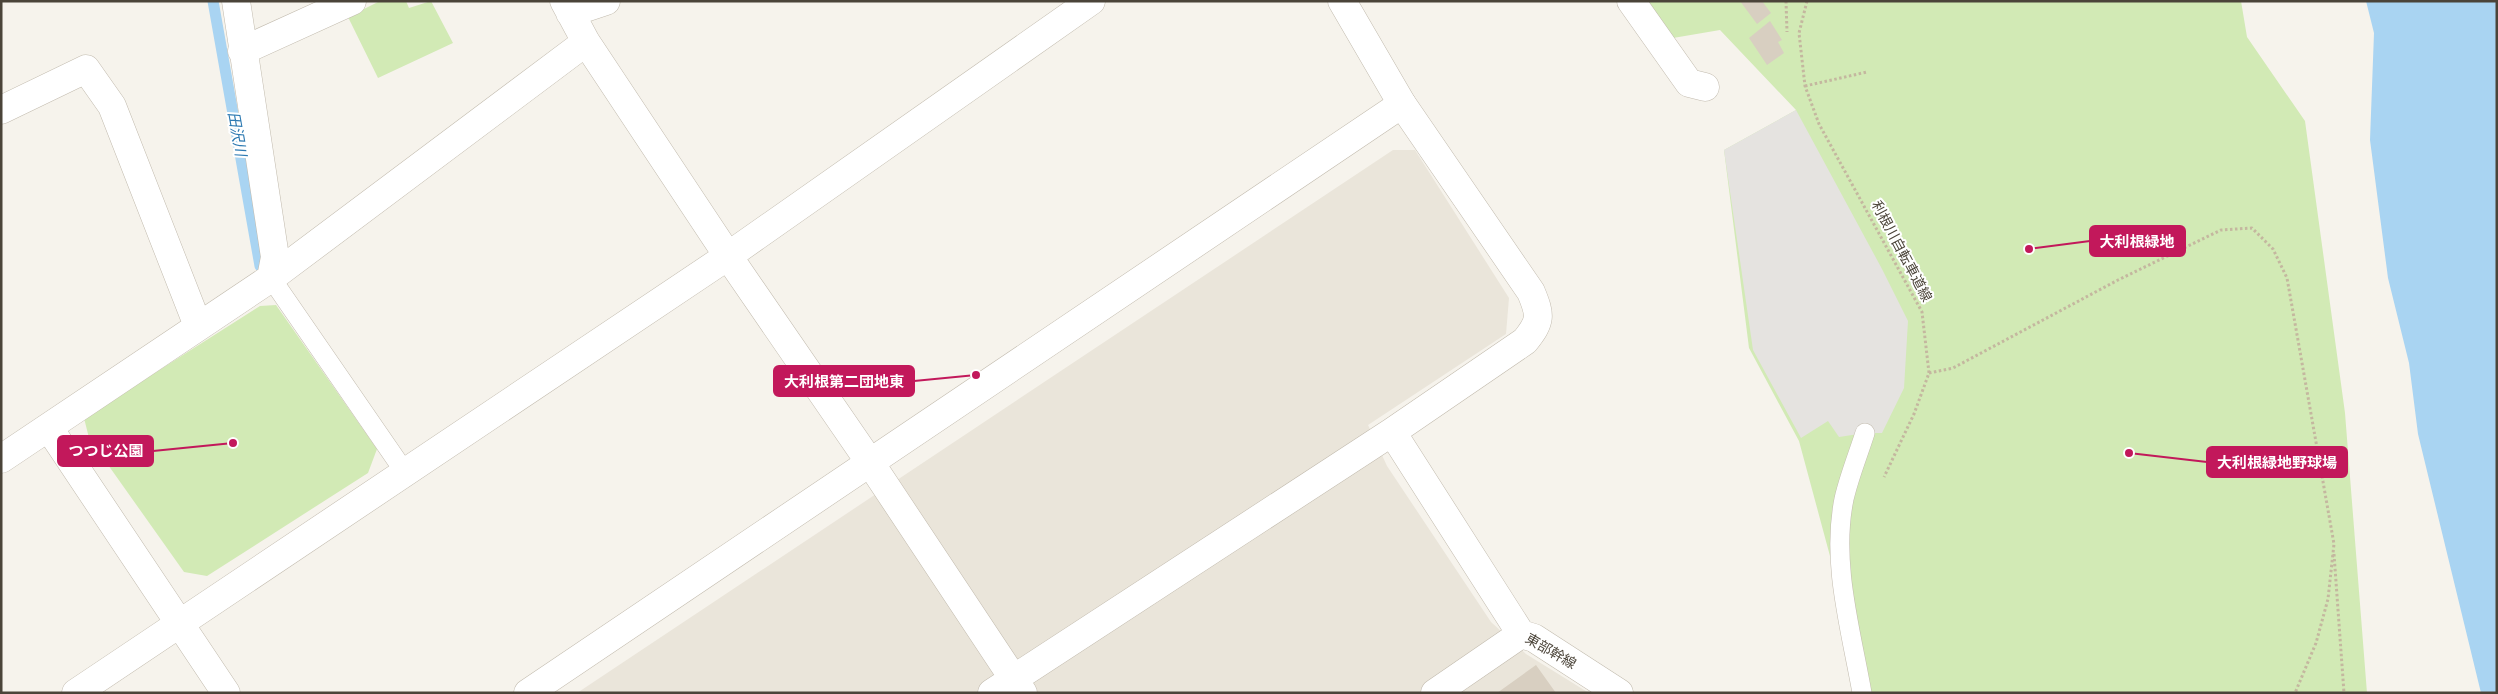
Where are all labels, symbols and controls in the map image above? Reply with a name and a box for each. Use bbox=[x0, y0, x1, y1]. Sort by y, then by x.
water label: 田沢川 bbox=[224, 110, 251, 160]
street label: 利根川自転車道線 bbox=[1869, 197, 1936, 304]
callout: 大利根緑地 bbox=[2090, 226, 2185, 256]
text: 大利根緑地 bbox=[2099, 232, 2175, 251]
callout: 大利根第二団地東 bbox=[774, 366, 914, 396]
text: 大利根第二団地東 bbox=[784, 372, 904, 391]
callout: つつじ公園 bbox=[58, 436, 153, 466]
text: つつじ公園 bbox=[68, 441, 144, 460]
callout: 大利根緑地野球場 bbox=[2207, 447, 2347, 477]
text: 大利根緑地野球場 bbox=[2217, 453, 2337, 472]
street label: 東部幹線 bbox=[1523, 629, 1580, 672]

